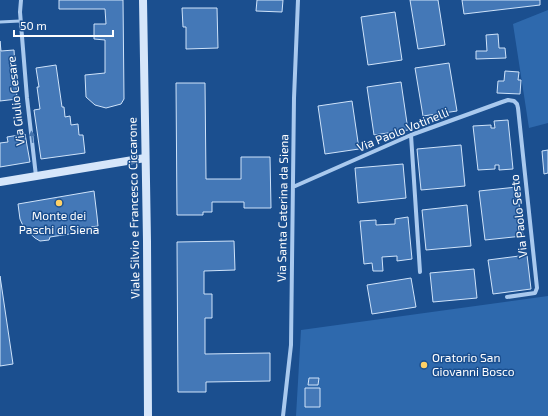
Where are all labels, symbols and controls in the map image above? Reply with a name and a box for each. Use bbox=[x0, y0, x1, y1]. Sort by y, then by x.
scale bar bbox=[14, 12, 113, 38]
text: 50 m bbox=[20, 18, 47, 32]
street label: Via Giulio Cesare bbox=[3, 56, 27, 147]
street label: Via Paolo Votinelli bbox=[355, 104, 450, 154]
street label: Viale Silvio e Francesco Ciccarone bbox=[124, 117, 142, 299]
one-way arrow bbox=[28, 131, 35, 143]
street label: Via Santa Caterina da Siena bbox=[274, 134, 290, 282]
street label: Via Paolo Sesto bbox=[507, 174, 529, 258]
marker: Monte dei Paschi di Siena bbox=[54, 198, 64, 208]
place label: Monte dei Paschi di Siena bbox=[19, 208, 99, 236]
place label: Oratorio San Giovanni Bosco bbox=[432, 350, 515, 378]
marker: Oratorio San Giovanni Bosco bbox=[419, 360, 429, 370]

